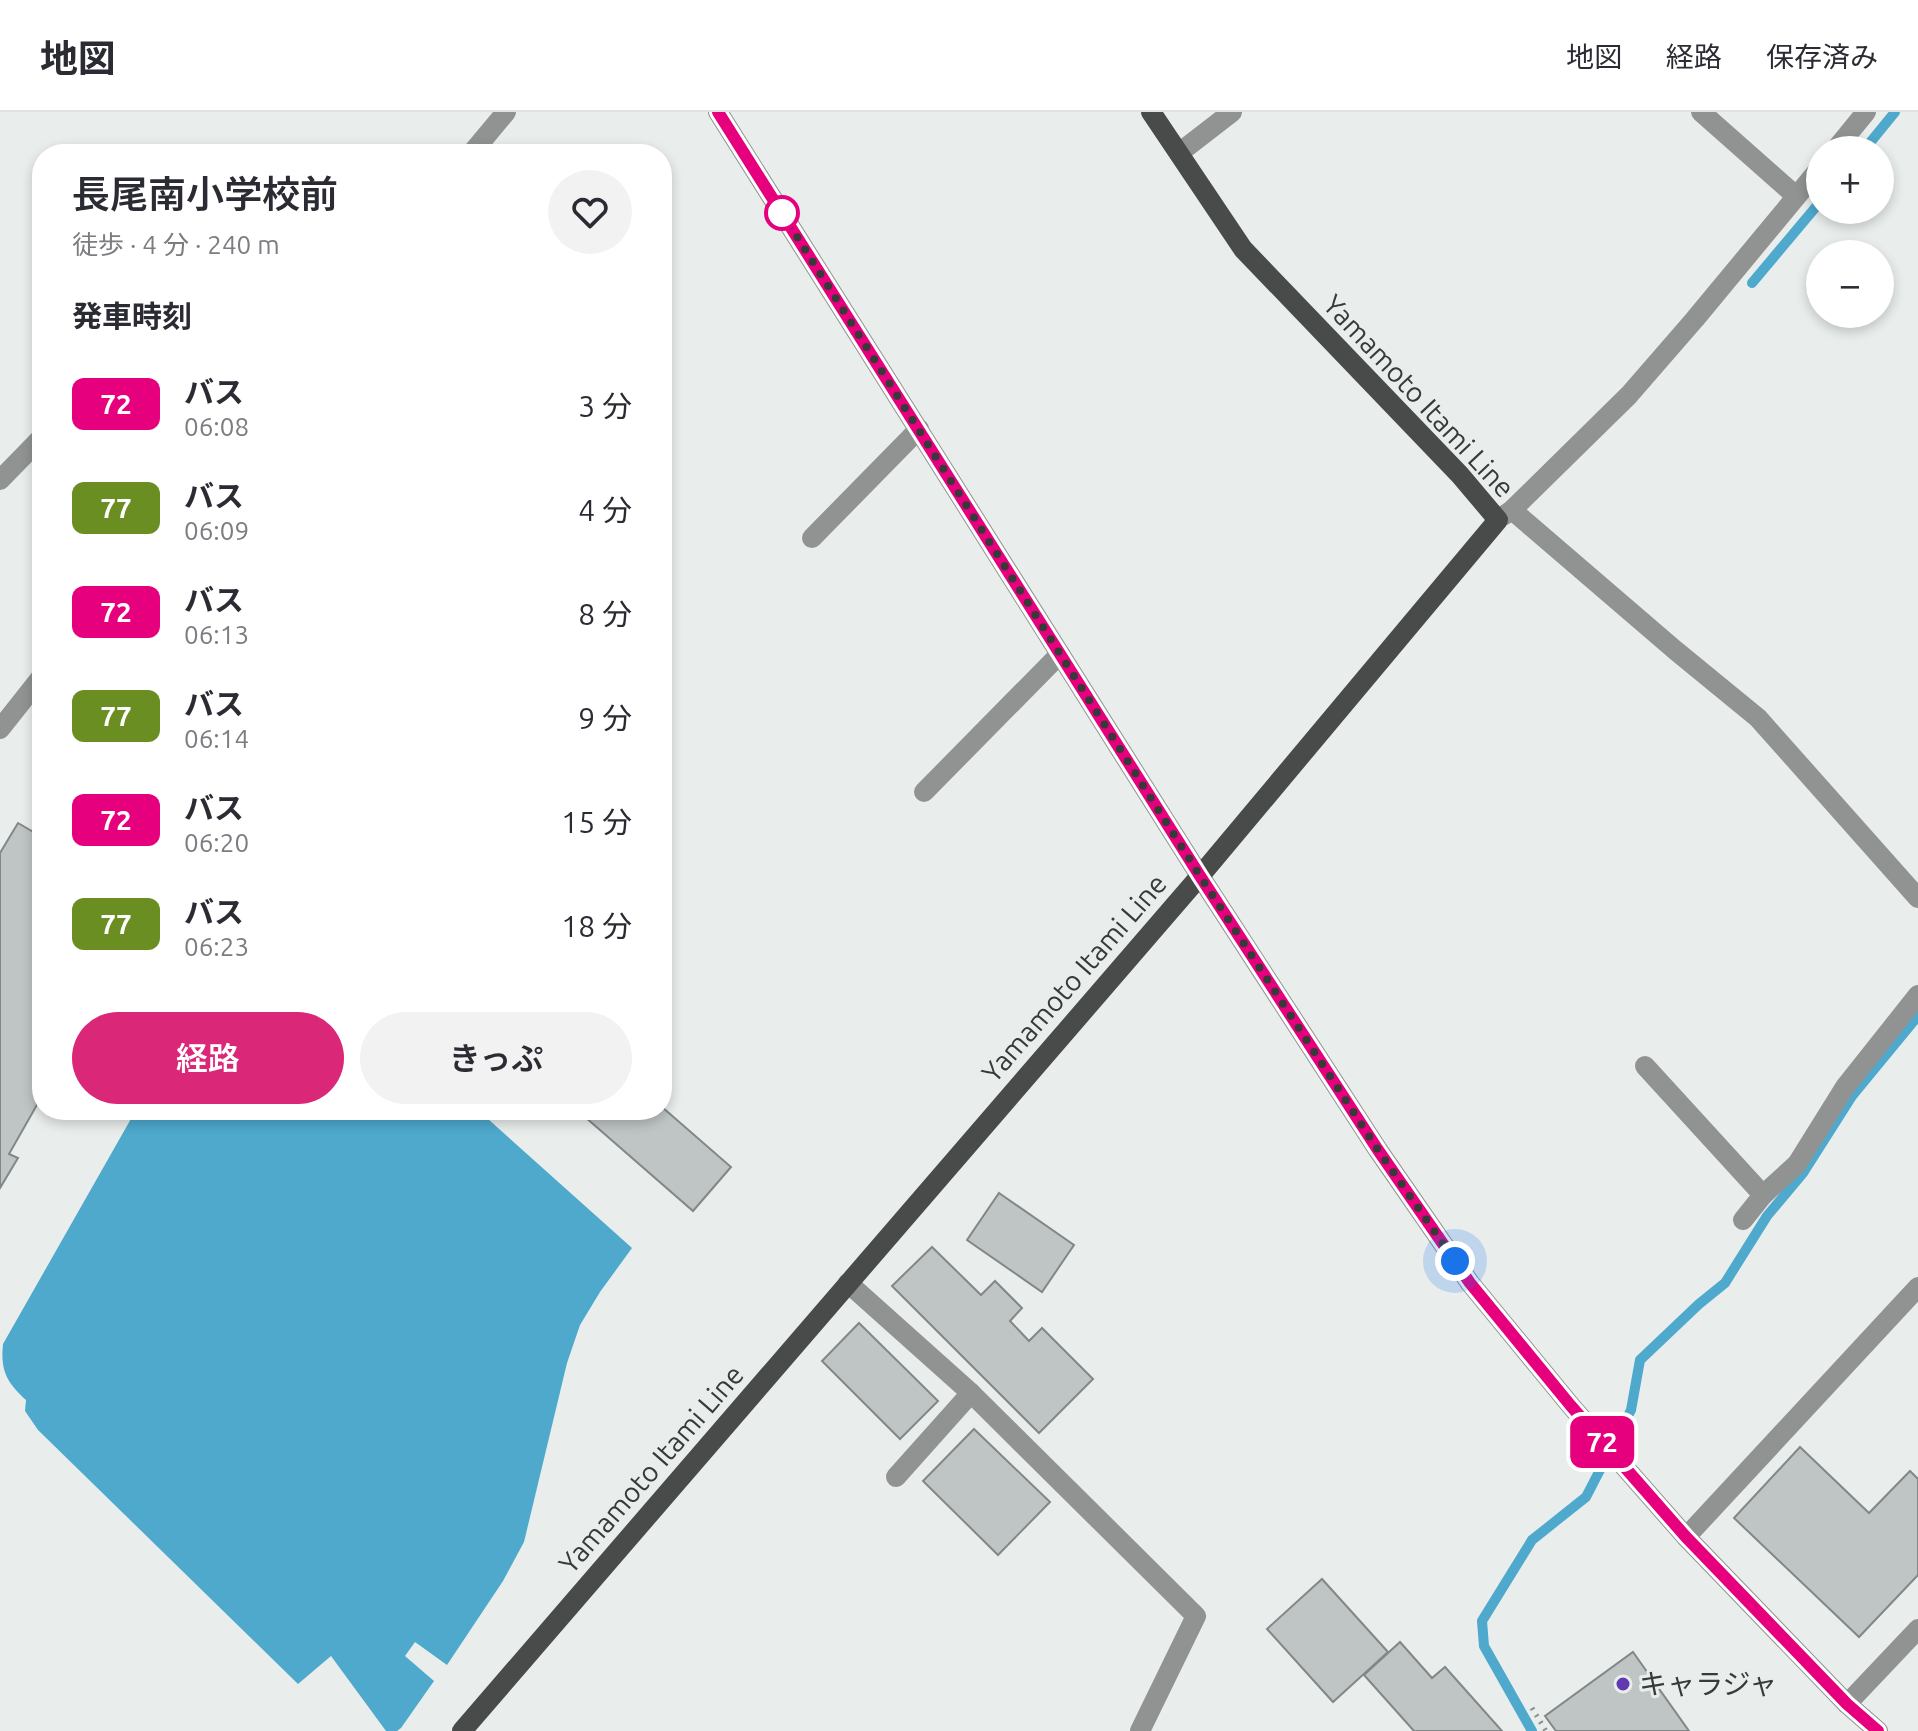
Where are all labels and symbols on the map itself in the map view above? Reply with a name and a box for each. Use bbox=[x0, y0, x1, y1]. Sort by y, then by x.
unlabelled marker bbox=[765, 196, 799, 230]
street label: Yamamoto Itami Line bbox=[1318, 288, 1521, 503]
street label: Yamamoto Itami Line bbox=[975, 868, 1172, 1088]
your location bbox=[1435, 1241, 1475, 1281]
street label: Yamamoto Itami Line bbox=[552, 1359, 749, 1579]
line badge: 72 bbox=[1566, 1416, 1638, 1468]
place label: キャラジャ bbox=[1639, 1668, 1777, 1699]
marker: キャラジャ bbox=[1614, 1675, 1632, 1693]

